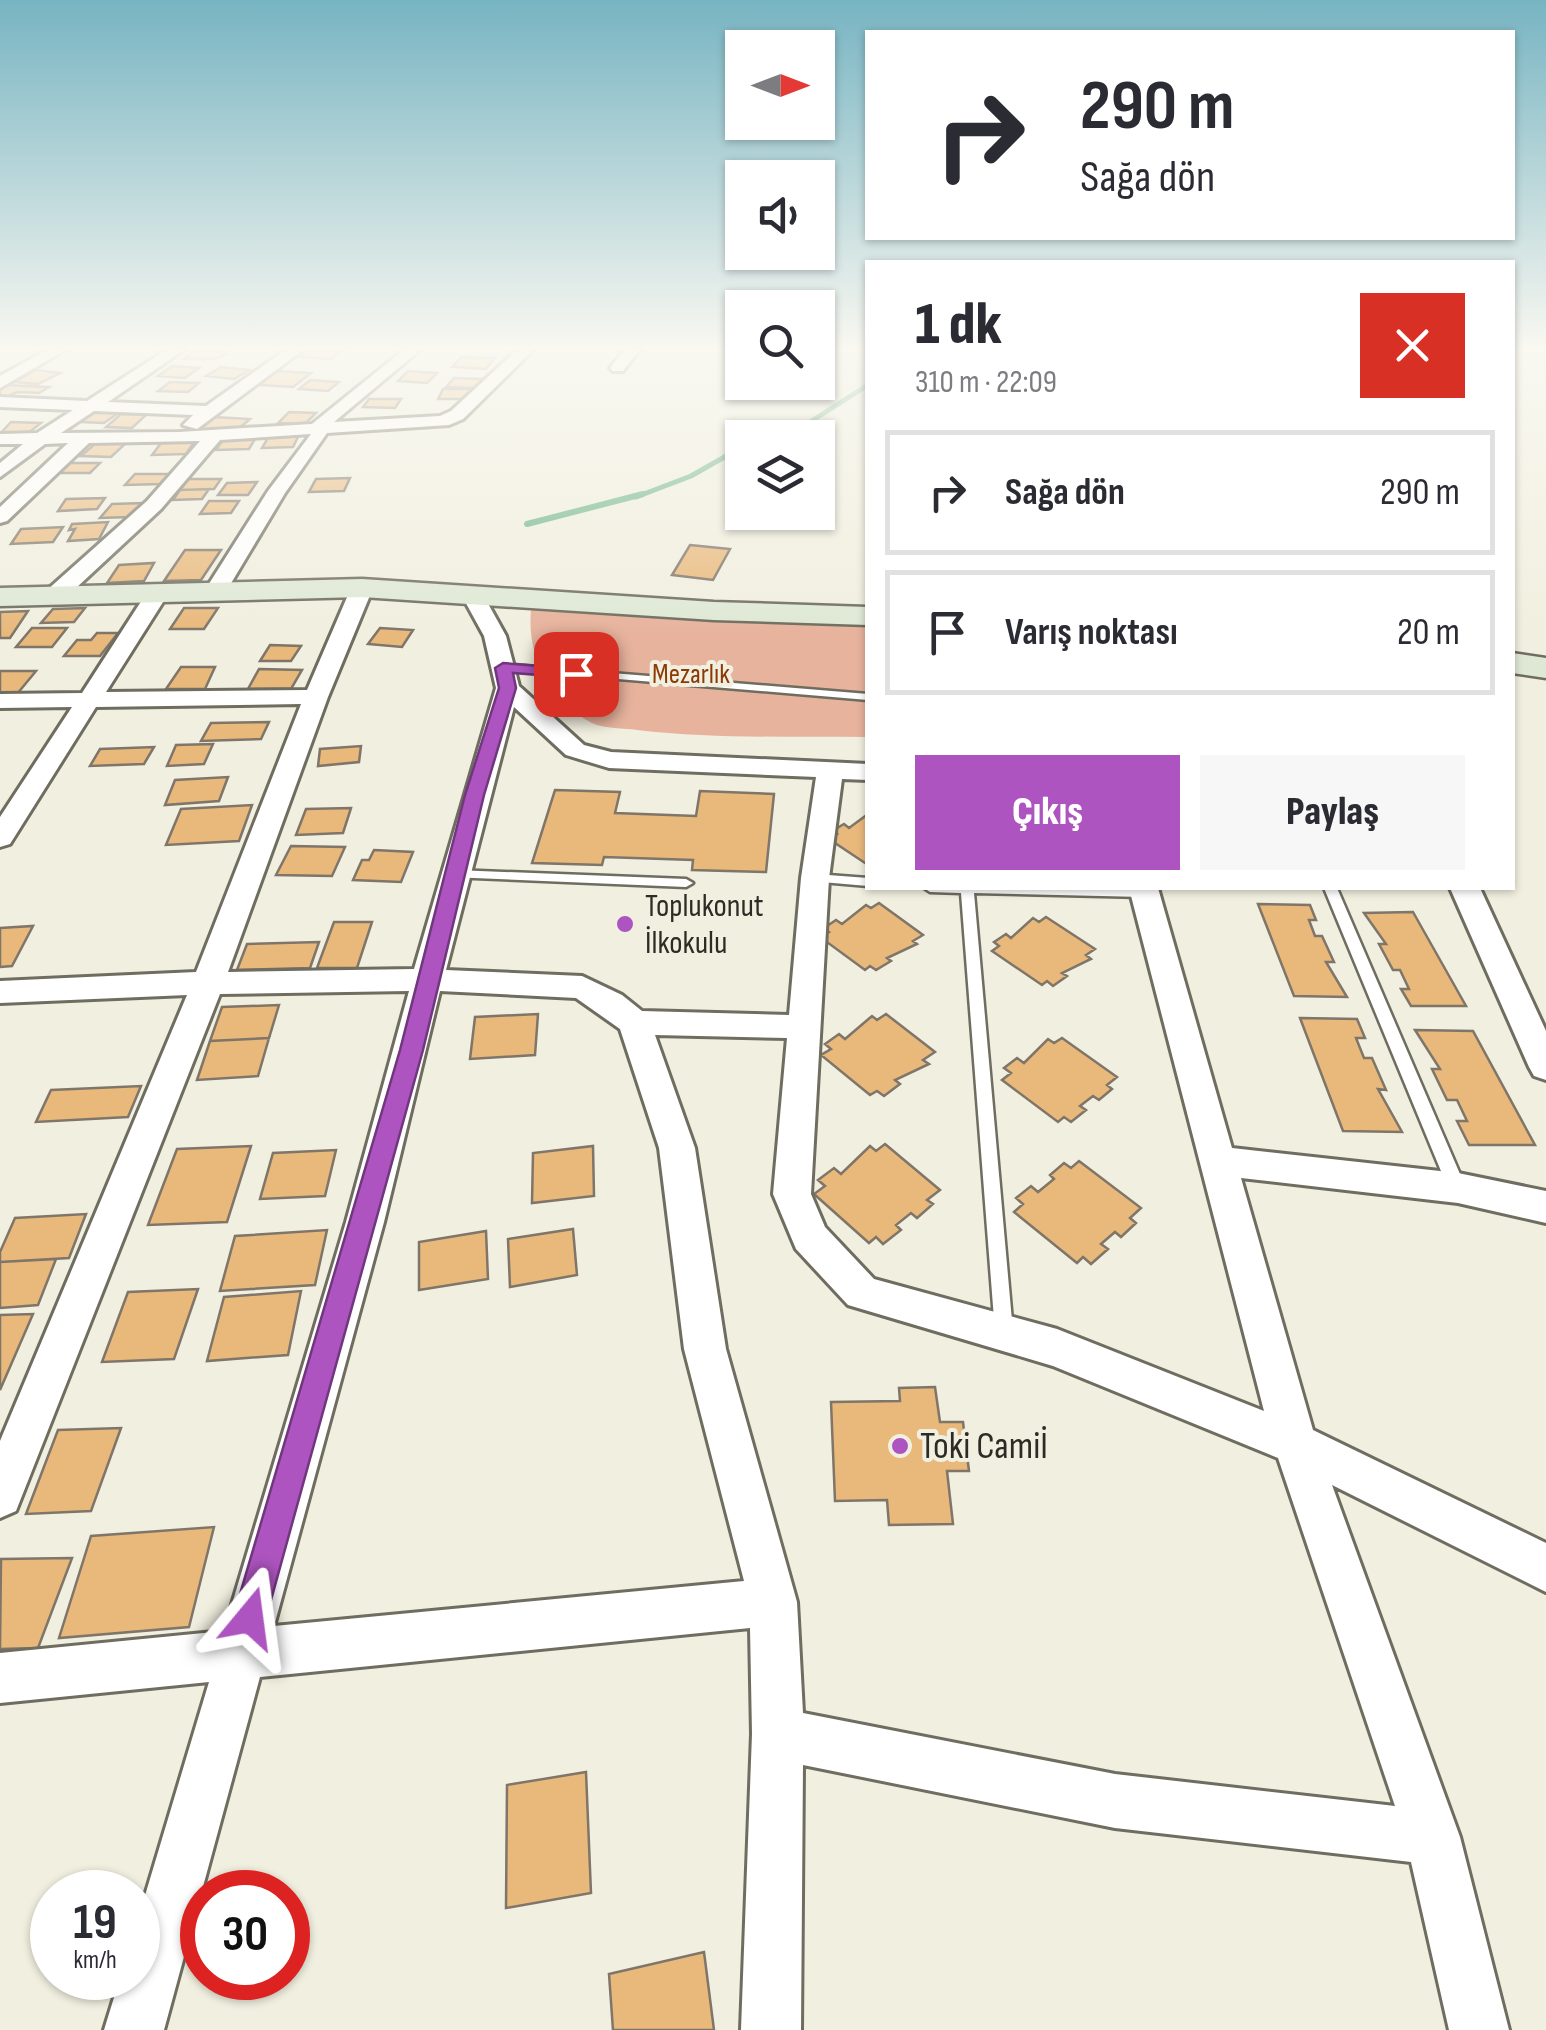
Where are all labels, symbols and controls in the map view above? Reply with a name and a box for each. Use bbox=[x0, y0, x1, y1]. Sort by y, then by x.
north arrow bbox=[725, 30, 835, 140]
map controls bbox=[725, 30, 835, 530]
text: 290 m bbox=[1080, 65, 1235, 149]
icon: right bbox=[915, 70, 1045, 200]
text: Sağa dön bbox=[1080, 150, 1215, 205]
button: sound bbox=[725, 160, 835, 270]
text: 1 dk bbox=[915, 289, 1002, 361]
button: search bbox=[725, 290, 835, 400]
button: close bbox=[1360, 293, 1465, 398]
text: 310 m · 22:09 bbox=[915, 363, 1057, 402]
button: layers bbox=[725, 420, 835, 530]
icon: right bbox=[920, 465, 975, 520]
text: Sağa dön bbox=[1005, 470, 1125, 515]
text: 290 m bbox=[1380, 470, 1460, 515]
icon: arrive bbox=[920, 605, 975, 660]
text: Varış noktası bbox=[1005, 610, 1178, 655]
text: 20 m bbox=[1397, 610, 1460, 655]
pin bbox=[534, 632, 619, 717]
icon: arrive bbox=[549, 647, 604, 702]
park label: Mezarlık bbox=[652, 658, 730, 691]
button: Çıkış bbox=[915, 755, 1180, 870]
button: Paylaş bbox=[1200, 755, 1465, 870]
place label: Toplukonut İlkokulu bbox=[645, 887, 764, 963]
marker: Toplukonut İlkokulu bbox=[614, 913, 636, 935]
place label: Toki Camiİ bbox=[920, 1424, 1048, 1469]
marker: Toki Camiİ bbox=[889, 1435, 911, 1457]
position arrow bbox=[198, 1566, 302, 1670]
speed limit sign: 30 bbox=[180, 1870, 310, 2000]
text: 19 bbox=[73, 1893, 117, 1953]
text: km/h bbox=[73, 1945, 117, 1976]

